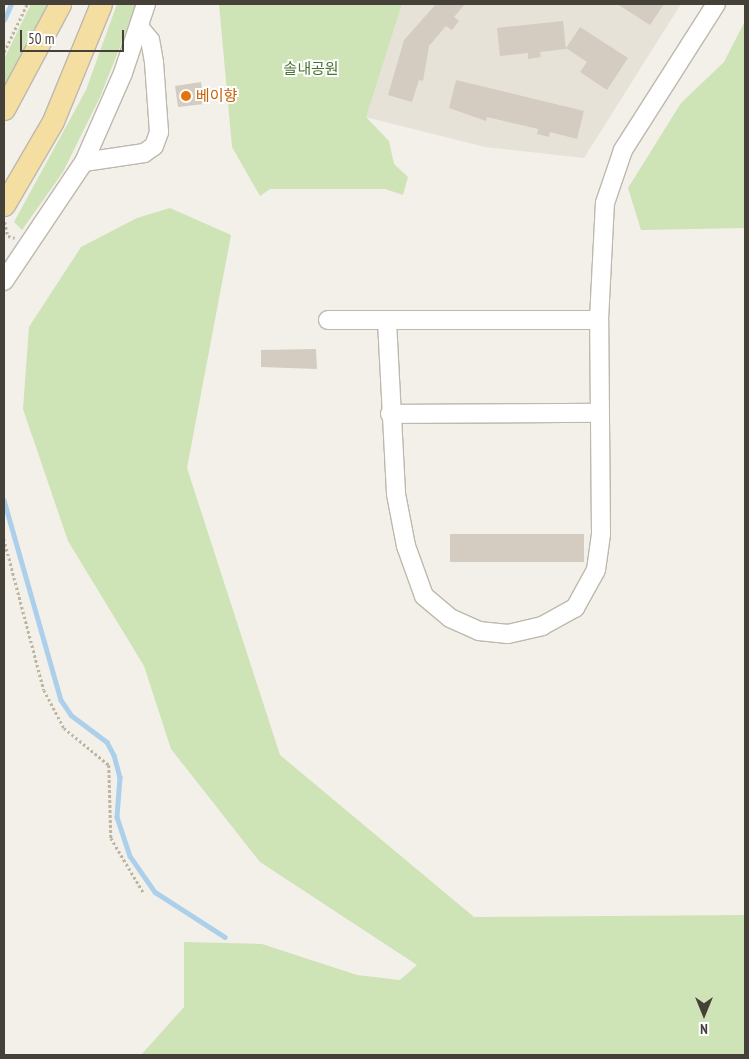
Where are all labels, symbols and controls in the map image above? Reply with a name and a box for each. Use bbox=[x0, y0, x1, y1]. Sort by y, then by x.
scale bar bbox=[22, 20, 126, 52]
text: 50 m bbox=[28, 29, 54, 48]
park label: 솔내공원 bbox=[283, 60, 339, 78]
place label: 베이향 bbox=[196, 87, 237, 105]
marker: 베이향 bbox=[180, 90, 192, 102]
north arrow bbox=[679, 989, 729, 1039]
text: N bbox=[700, 1020, 708, 1038]

